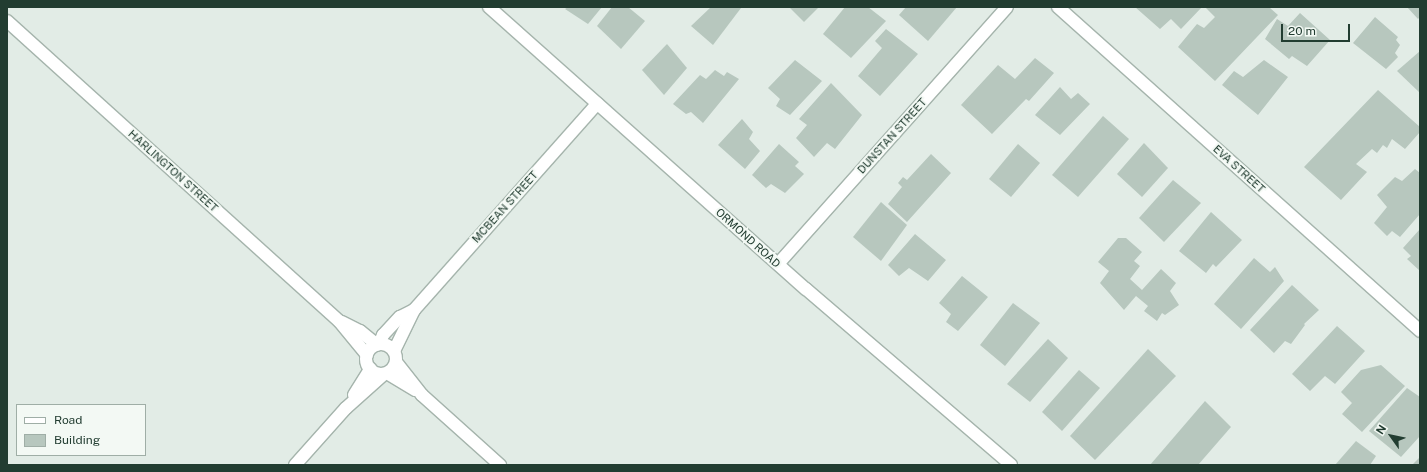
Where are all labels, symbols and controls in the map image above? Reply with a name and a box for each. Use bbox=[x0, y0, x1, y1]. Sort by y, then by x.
scale bar bbox=[1283, 16, 1352, 42]
text: 20 m bbox=[1288, 24, 1316, 38]
street label: DUNSTAN STREET bbox=[855, 96, 929, 176]
street label: HARLINGTON STREET bbox=[125, 127, 221, 215]
street label: EVA STREET bbox=[1210, 142, 1268, 196]
street label: MCBEAN STREET bbox=[469, 168, 541, 246]
street label: ORMOND ROAD bbox=[713, 206, 783, 270]
legend bbox=[16, 404, 146, 456]
text: Road bbox=[54, 413, 82, 427]
north arrow bbox=[1371, 416, 1411, 456]
text: N bbox=[1374, 423, 1388, 436]
text: Building bbox=[54, 433, 100, 447]

